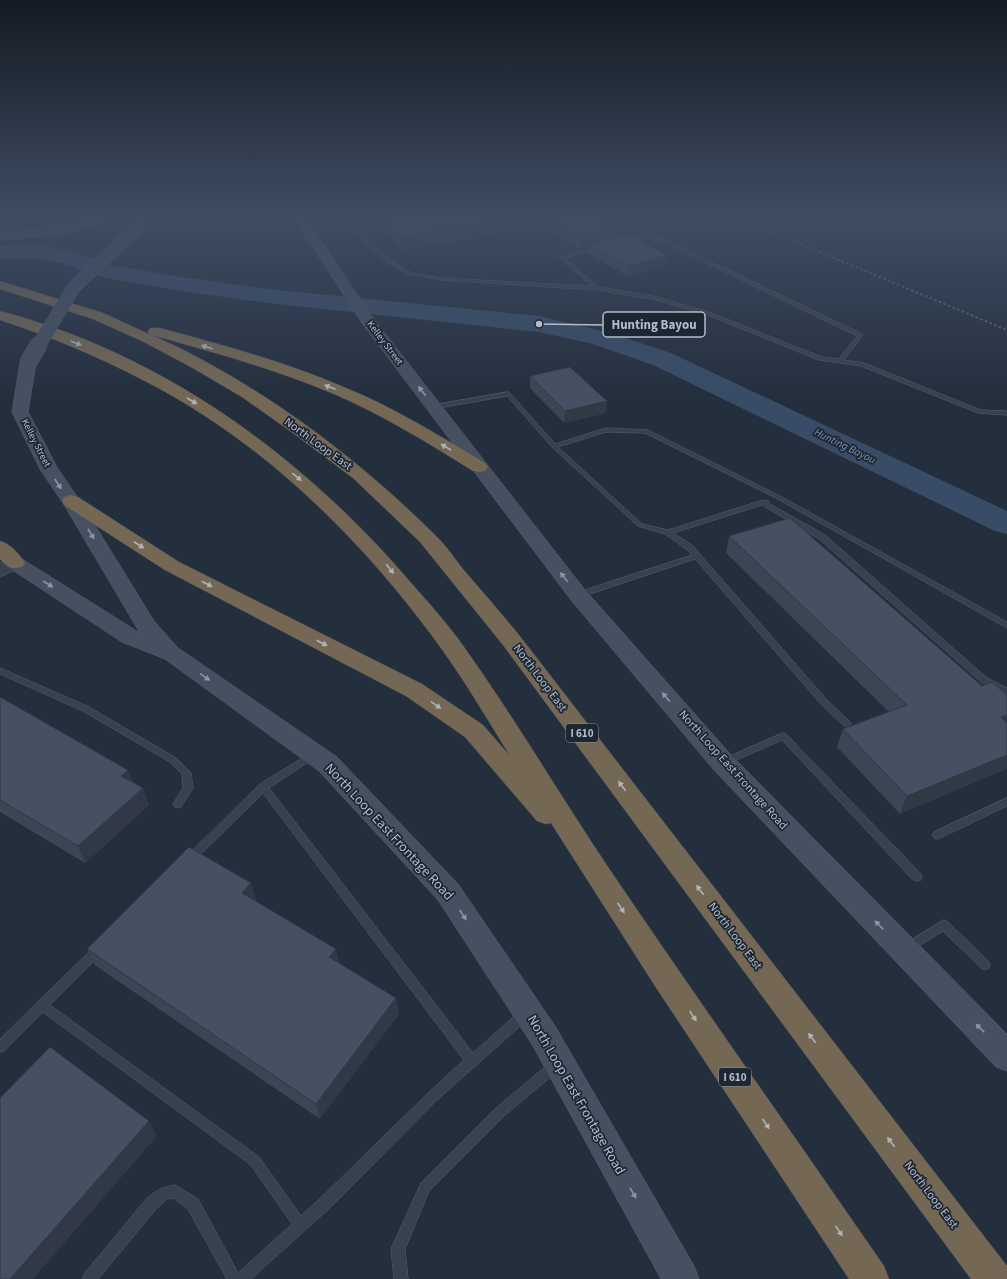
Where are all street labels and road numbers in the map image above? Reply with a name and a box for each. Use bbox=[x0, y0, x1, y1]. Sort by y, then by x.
street label: Kelley Street bbox=[364, 318, 407, 369]
street label: North Loop East bbox=[280, 413, 356, 475]
street label: Kelley Street bbox=[18, 416, 54, 470]
street label: North Loop East bbox=[509, 641, 571, 715]
street label: North Loop East Frontage Road bbox=[675, 707, 791, 833]
road number: I 610 bbox=[566, 724, 598, 742]
street label: North Loop East Frontage Road bbox=[320, 759, 458, 905]
street label: North Loop East bbox=[704, 899, 766, 973]
street label: North Loop East Frontage Road bbox=[522, 1011, 630, 1179]
road number: I 610 bbox=[719, 1068, 751, 1086]
street label: North Loop East bbox=[900, 1158, 962, 1232]

